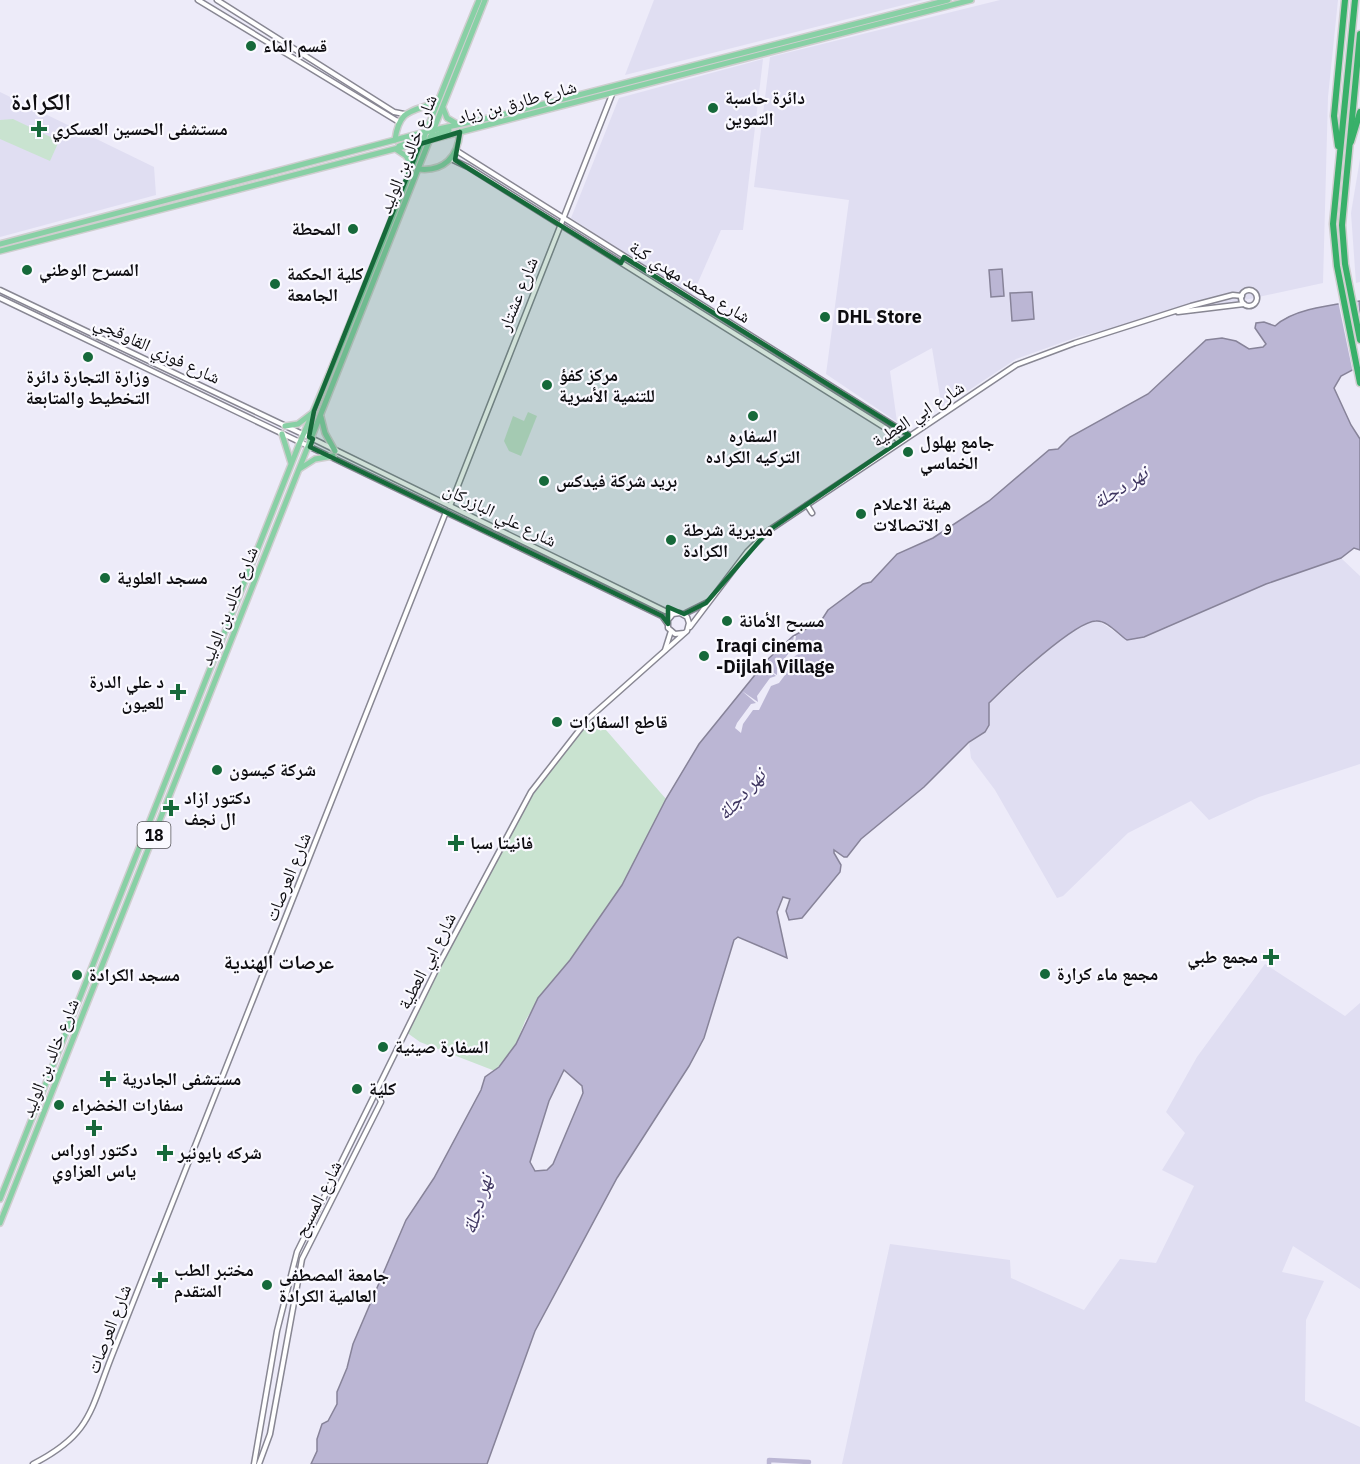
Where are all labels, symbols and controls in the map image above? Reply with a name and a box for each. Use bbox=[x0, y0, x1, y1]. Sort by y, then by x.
place label: قسم الماء bbox=[263, 34, 327, 58]
marker: قسم الماء bbox=[244, 39, 258, 53]
street label: شارع طارق بن زياد bbox=[455, 75, 579, 128]
district label: الكرادة bbox=[11, 85, 71, 117]
place label: دائرة حاسبة التموين bbox=[725, 86, 805, 130]
street label: شارع خالد بن الوليد bbox=[373, 91, 442, 217]
marker: دائرة حاسبة التموين bbox=[706, 101, 720, 115]
place label: مستشفى الحسين العسكري bbox=[52, 117, 228, 143]
marker: مستشفى الحسين العسكري bbox=[30, 120, 48, 138]
place label: المحطة bbox=[292, 217, 341, 240]
marker: المحطة bbox=[346, 222, 360, 236]
street label: شارع محمد مهدي كبة bbox=[623, 235, 755, 331]
street label: شارع عشتار bbox=[492, 254, 543, 335]
place label: المسرح الوطني bbox=[39, 258, 139, 284]
place label: كلية الحكمة الجامعة bbox=[287, 262, 364, 306]
marker: المسرح الوطني bbox=[20, 263, 34, 277]
marker: كلية الحكمة الجامعة bbox=[268, 277, 282, 291]
place label: DHL Store bbox=[837, 305, 922, 328]
street label: شارع فوزي القاوقجي bbox=[89, 310, 224, 392]
marker: DHL Store bbox=[818, 310, 832, 324]
marker: وزارة التجارة دائرة التخطيط والمتابعة bbox=[81, 350, 95, 364]
place label: مركز كفؤ للتنمية الأسرية bbox=[559, 363, 655, 407]
place label: وزارة التجارة دائرة التخطيط والمتابعة bbox=[26, 365, 150, 409]
street label: شارع ابي العطية bbox=[867, 375, 970, 455]
marker: مركز كفؤ للتنمية الأسرية bbox=[540, 378, 554, 392]
marker: السفاره التركيه الكراده bbox=[746, 409, 760, 423]
place label: السفاره التركيه الكراده bbox=[706, 424, 800, 468]
place label: جامع بهلول الخماسي bbox=[920, 430, 995, 477]
marker: جامع بهلول الخماسي bbox=[901, 445, 915, 459]
water label: نهر دجلة bbox=[1087, 457, 1155, 514]
place label: بريد شركة فيدكس bbox=[556, 469, 677, 492]
marker: بريد شركة فيدكس bbox=[537, 474, 551, 488]
street label: شارع علي البازركان bbox=[438, 477, 561, 555]
place label: هيئة الاعلام و الاتصالات bbox=[873, 492, 952, 536]
marker: هيئة الاعلام و الاتصالات bbox=[854, 507, 868, 521]
place label: مديرية شرطة الكرادة bbox=[683, 518, 773, 562]
marker: مديرية شرطة الكرادة bbox=[664, 533, 678, 547]
street label: شارع خالد بن الوليد bbox=[194, 543, 263, 669]
place label: مسجد العلوية bbox=[117, 566, 208, 589]
marker: مسجد العلوية bbox=[98, 571, 112, 585]
place label: مسبح الأمانة bbox=[739, 609, 825, 633]
marker: مسبح الأمانة bbox=[720, 614, 734, 628]
place label: Iraqi cinema -Dijlah Village bbox=[716, 634, 835, 678]
marker: Iraqi cinema -Dijlah Village bbox=[697, 649, 711, 663]
place label: د علي الدرة للعيون bbox=[89, 670, 164, 714]
marker: د علي الدرة للعيون bbox=[169, 683, 187, 701]
place label: قاطع السفارات bbox=[569, 710, 668, 734]
marker: قاطع السفارات bbox=[550, 715, 564, 729]
place label: شركة كيسون bbox=[229, 758, 316, 781]
water label: نهر دجلة bbox=[710, 760, 773, 825]
marker: شركة كيسون bbox=[210, 763, 224, 777]
place label: دكتور ازاد ال نجف bbox=[184, 786, 251, 830]
marker: دكتور ازاد ال نجف bbox=[162, 799, 180, 817]
road number: 18 bbox=[138, 822, 170, 848]
street label: شارع العرصات bbox=[259, 829, 316, 925]
place label: فانيتا سبا bbox=[470, 831, 533, 854]
marker: فانيتا سبا bbox=[447, 834, 465, 852]
street label: شارع ابي العطية bbox=[392, 908, 464, 1015]
place label: مجمع طبي bbox=[1187, 945, 1258, 971]
district label: عرصات الهندية bbox=[224, 948, 334, 975]
marker: مجمع طبي bbox=[1262, 948, 1280, 966]
place label: مجمع ماء كرارة bbox=[1057, 962, 1158, 986]
place label: مسجد الكرادة bbox=[89, 963, 180, 986]
marker: مجمع ماء كرارة bbox=[1038, 967, 1052, 981]
marker: مسجد الكرادة bbox=[70, 968, 84, 982]
street label: شارع خالد بن الوليد bbox=[15, 995, 84, 1121]
place label: السفارة صينية bbox=[395, 1035, 489, 1058]
marker: السفارة صينية bbox=[376, 1040, 390, 1054]
place label: مستشفى الجادرية bbox=[122, 1067, 241, 1090]
marker: مستشفى الجادرية bbox=[99, 1070, 117, 1088]
place label: كلية bbox=[369, 1077, 396, 1100]
marker: كلية bbox=[350, 1082, 364, 1096]
place label: سفارات الخضراء bbox=[71, 1093, 183, 1116]
marker: سفارات الخضراء bbox=[52, 1098, 66, 1112]
marker: دكتور اوراس ياس العزاوي bbox=[85, 1119, 103, 1137]
place label: دكتور اوراس ياس العزاوي bbox=[50, 1138, 138, 1185]
place label: شركه بايونير bbox=[177, 1141, 262, 1164]
marker: شركه بايونير bbox=[156, 1144, 174, 1162]
street label: شارع المسبح bbox=[288, 1156, 348, 1242]
water label: نهر دجلة bbox=[455, 1168, 499, 1237]
place label: مختبر الطب المتقدم bbox=[174, 1258, 254, 1303]
place label: جامعة المصطفى العالمية الكرادة bbox=[279, 1263, 390, 1307]
marker: مختبر الطب المتقدم bbox=[151, 1271, 169, 1289]
marker: جامعة المصطفى العالمية الكرادة bbox=[260, 1278, 274, 1292]
street label: شارع العرصات bbox=[81, 1281, 136, 1377]

